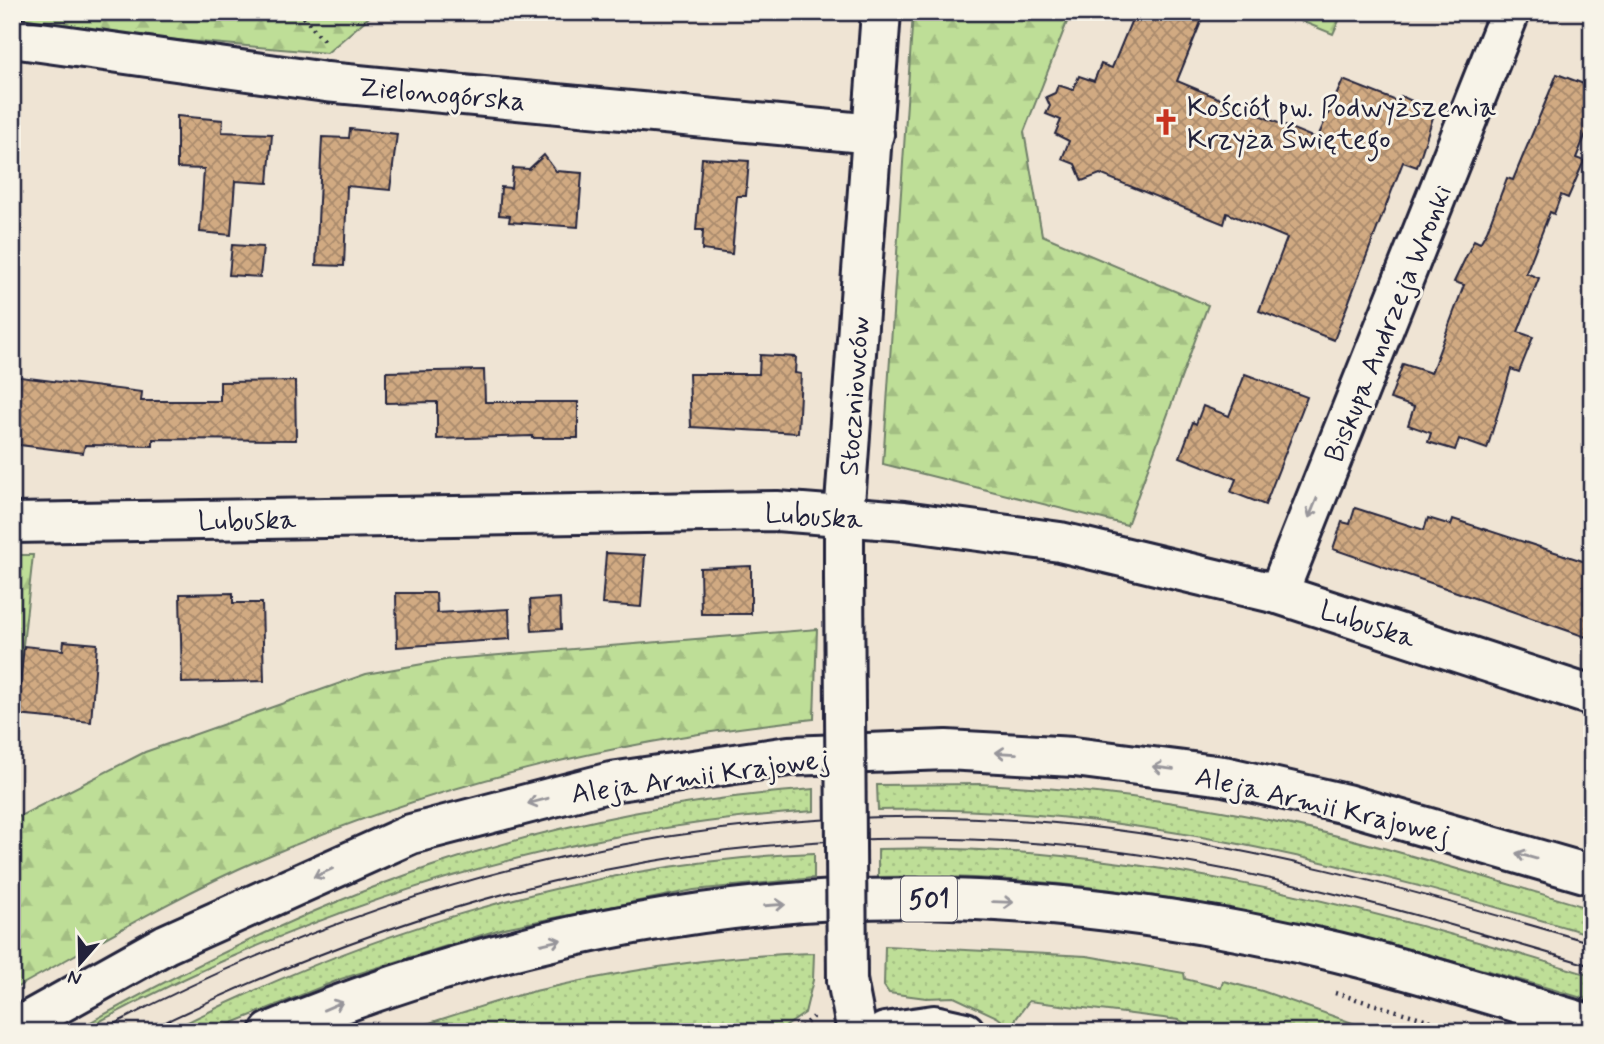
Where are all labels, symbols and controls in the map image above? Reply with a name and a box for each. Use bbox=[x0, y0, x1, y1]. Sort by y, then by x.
street label: Zielonogórska bbox=[357, 70, 527, 121]
place label: Kościół pw. Podwyższenia Krzyża Świętego bbox=[1187, 90, 1496, 162]
church icon: Kościół pw. Podwyższenia Krzyża Świętego bbox=[1151, 107, 1181, 137]
street label: Biskupa Andrzeja Wronki bbox=[1317, 180, 1462, 468]
street label: Stoczniowców bbox=[831, 315, 880, 477]
street label: Lubuska bbox=[763, 496, 864, 539]
one-way arrow bbox=[1305, 497, 1318, 518]
street label: Lubuska bbox=[198, 502, 297, 541]
street label: Lubuska bbox=[1315, 593, 1420, 658]
street label: Aleja Armii Krajowej bbox=[569, 741, 832, 814]
one-way arrow bbox=[995, 747, 1018, 760]
street label: Aleja Armii Krajowej bbox=[1191, 759, 1453, 854]
one-way arrow bbox=[1152, 762, 1174, 775]
one-way arrow bbox=[527, 795, 550, 808]
one-way arrow bbox=[1515, 848, 1537, 861]
one-way arrow bbox=[313, 867, 334, 880]
road number: 501 bbox=[901, 876, 957, 922]
one-way arrow bbox=[991, 895, 1014, 909]
one-way arrow bbox=[763, 898, 786, 911]
north arrow bbox=[46, 928, 116, 998]
one-way arrow bbox=[539, 935, 562, 949]
text: N bbox=[64, 964, 85, 991]
one-way arrow bbox=[322, 998, 343, 1011]

